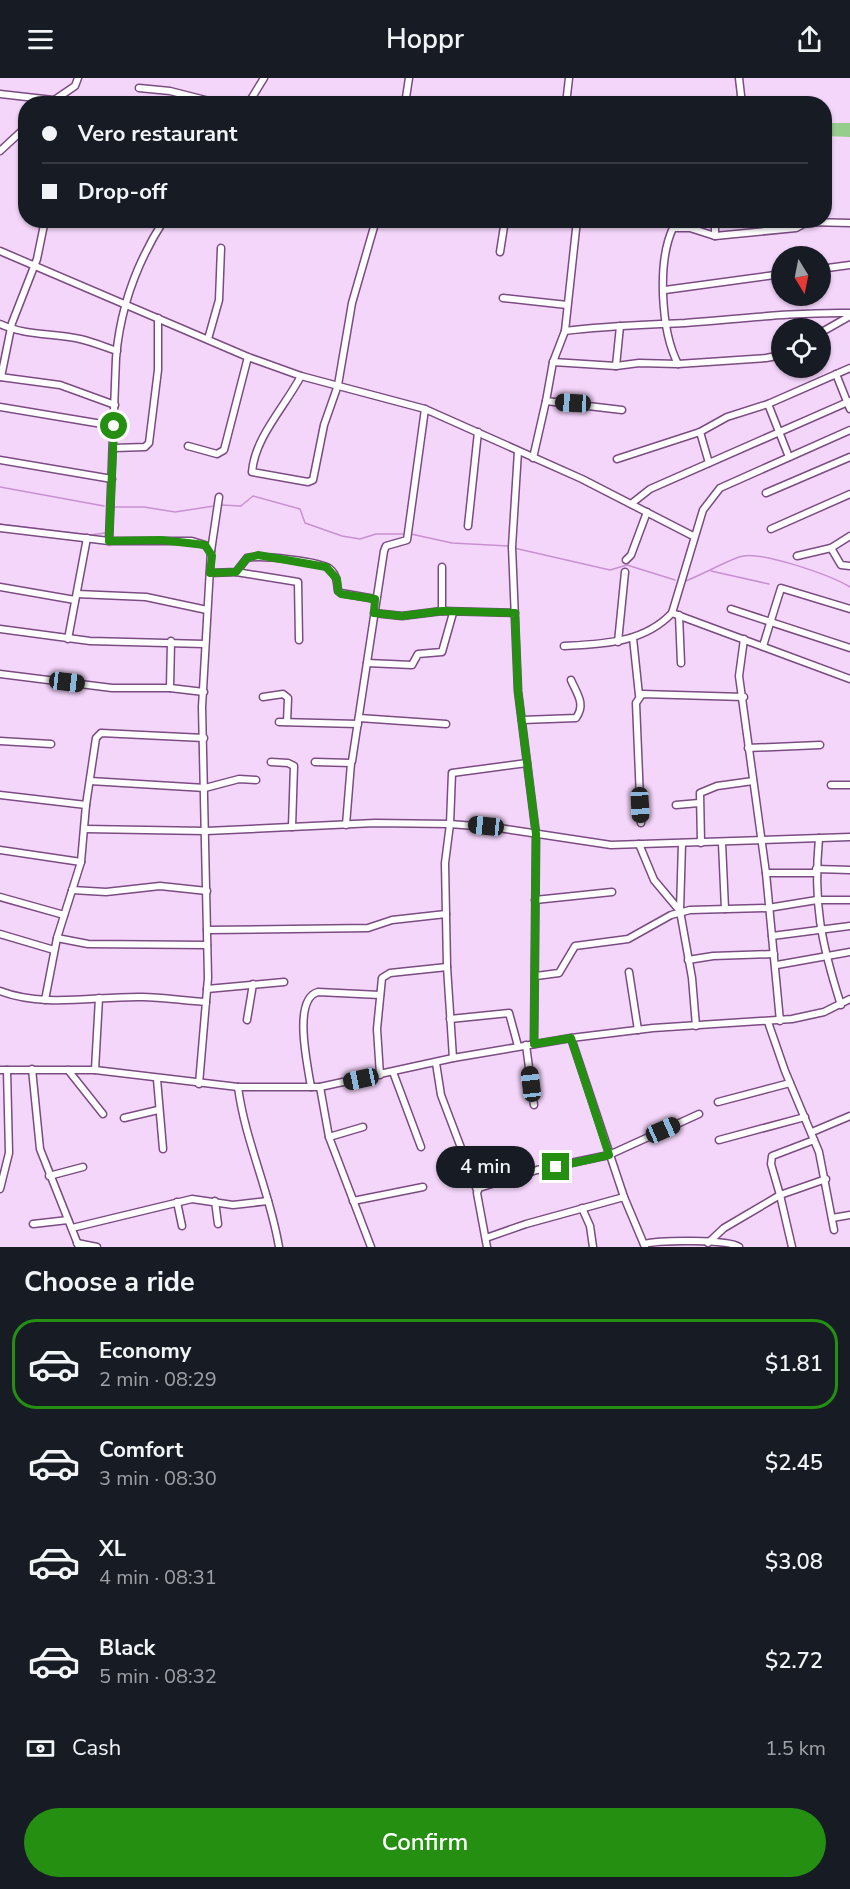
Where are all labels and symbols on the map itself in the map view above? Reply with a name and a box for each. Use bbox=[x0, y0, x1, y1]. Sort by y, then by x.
north arrow bbox=[771, 246, 831, 306]
car bbox=[555, 393, 591, 413]
route start bbox=[100, 412, 127, 439]
car bbox=[48, 671, 86, 693]
car bbox=[630, 787, 650, 823]
car bbox=[467, 815, 505, 837]
car bbox=[520, 1065, 542, 1103]
car bbox=[342, 1066, 380, 1092]
car bbox=[643, 1114, 683, 1146]
callout: 4 min bbox=[436, 1146, 535, 1188]
route end bbox=[542, 1153, 569, 1180]

